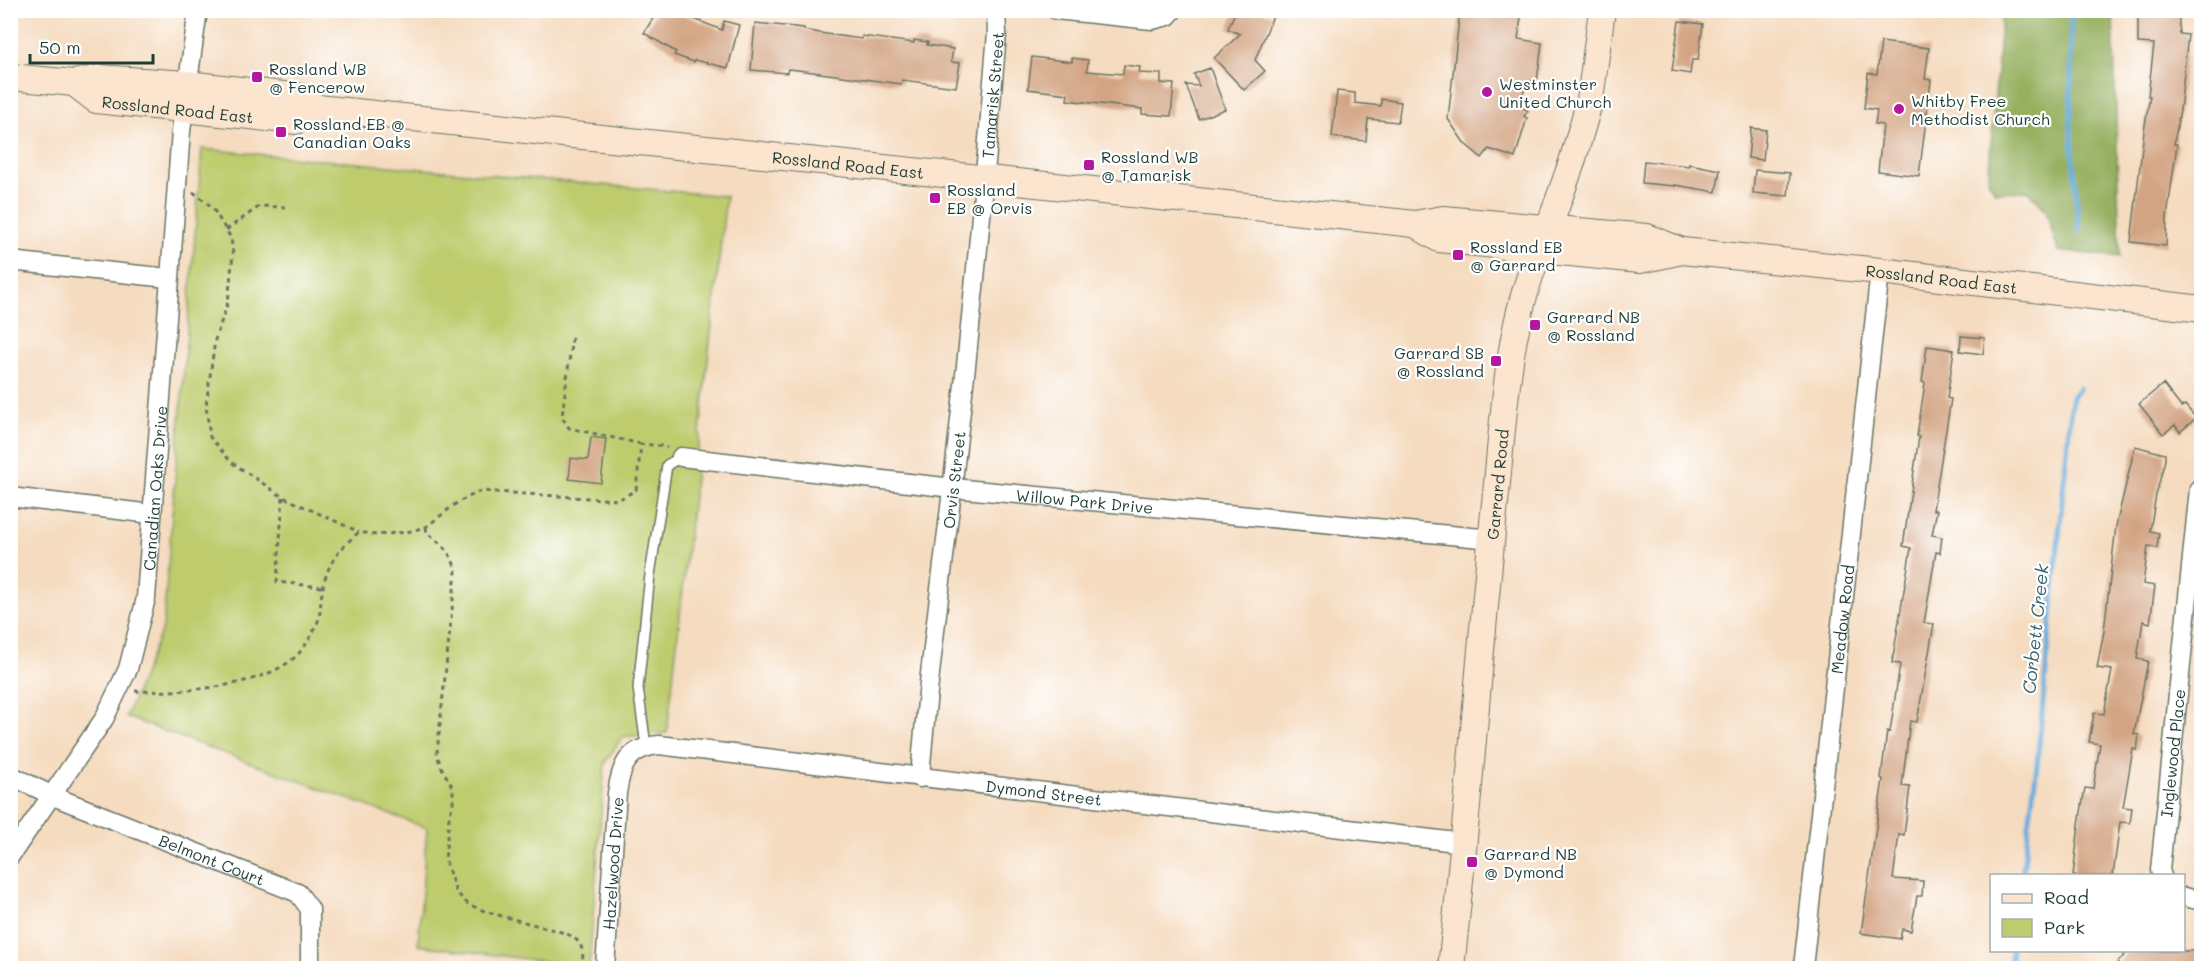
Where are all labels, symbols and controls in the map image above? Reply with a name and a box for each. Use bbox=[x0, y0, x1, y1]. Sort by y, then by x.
scale bar bbox=[30, 27, 153, 65]
street label: Tamarisk Street bbox=[976, 31, 1008, 159]
text: 50 m bbox=[39, 35, 81, 59]
place label: Rossland WB @ Fencerow bbox=[269, 58, 366, 97]
marker: Rossland WB @ Fencerow bbox=[250, 70, 264, 84]
place label: Westminster United Church bbox=[1499, 73, 1611, 112]
marker: Westminster United Church bbox=[1480, 85, 1494, 99]
street label: Rossland Road East bbox=[101, 90, 255, 127]
place label: Whitby Free Methodist Church bbox=[1911, 90, 2050, 129]
marker: Whitby Free Methodist Church bbox=[1892, 102, 1906, 116]
place label: Rossland EB @ Canadian Oaks bbox=[293, 113, 411, 152]
marker: Rossland EB @ Canadian Oaks bbox=[274, 125, 288, 139]
street label: Rossland Road East bbox=[771, 146, 925, 183]
place label: Rossland WB @ Tamarisk bbox=[1101, 146, 1198, 185]
marker: Rossland WB @ Tamarisk bbox=[1082, 158, 1096, 172]
place label: Rossland EB @ Orvis bbox=[947, 179, 1032, 218]
marker: Rossland EB @ Orvis bbox=[928, 191, 942, 205]
place label: Rossland EB @ Garrard bbox=[1470, 236, 1563, 275]
marker: Rossland EB @ Garrard bbox=[1451, 248, 1465, 262]
street label: Rossland Road East bbox=[1865, 259, 2018, 298]
place label: Garrard NB @ Rossland bbox=[1547, 306, 1640, 345]
marker: Garrard NB @ Rossland bbox=[1528, 318, 1542, 332]
place label: Garrard SB @ Rossland bbox=[1394, 342, 1484, 381]
marker: Garrard SB @ Rossland bbox=[1489, 354, 1503, 368]
street label: Canadian Oaks Drive bbox=[138, 405, 171, 572]
street label: Garrard Road bbox=[1481, 428, 1512, 540]
street label: Orvis Street bbox=[937, 430, 969, 530]
street label: Willow Park Drive bbox=[1015, 484, 1154, 517]
water label: Corbett Creek bbox=[2016, 562, 2054, 695]
street label: Meadow Road bbox=[1825, 563, 1858, 675]
street label: Inglewood Place bbox=[2155, 688, 2189, 818]
street label: Dymond Street bbox=[985, 774, 1103, 809]
street label: Hazelwood Drive bbox=[597, 796, 627, 930]
street label: Belmont Court bbox=[156, 829, 268, 889]
place label: Garrard NB @ Dymond bbox=[1484, 843, 1577, 882]
marker: Garrard NB @ Dymond bbox=[1465, 855, 1479, 869]
legend bbox=[1990, 874, 2185, 952]
text: Road bbox=[2044, 885, 2089, 909]
text: Park bbox=[2044, 915, 2085, 939]

